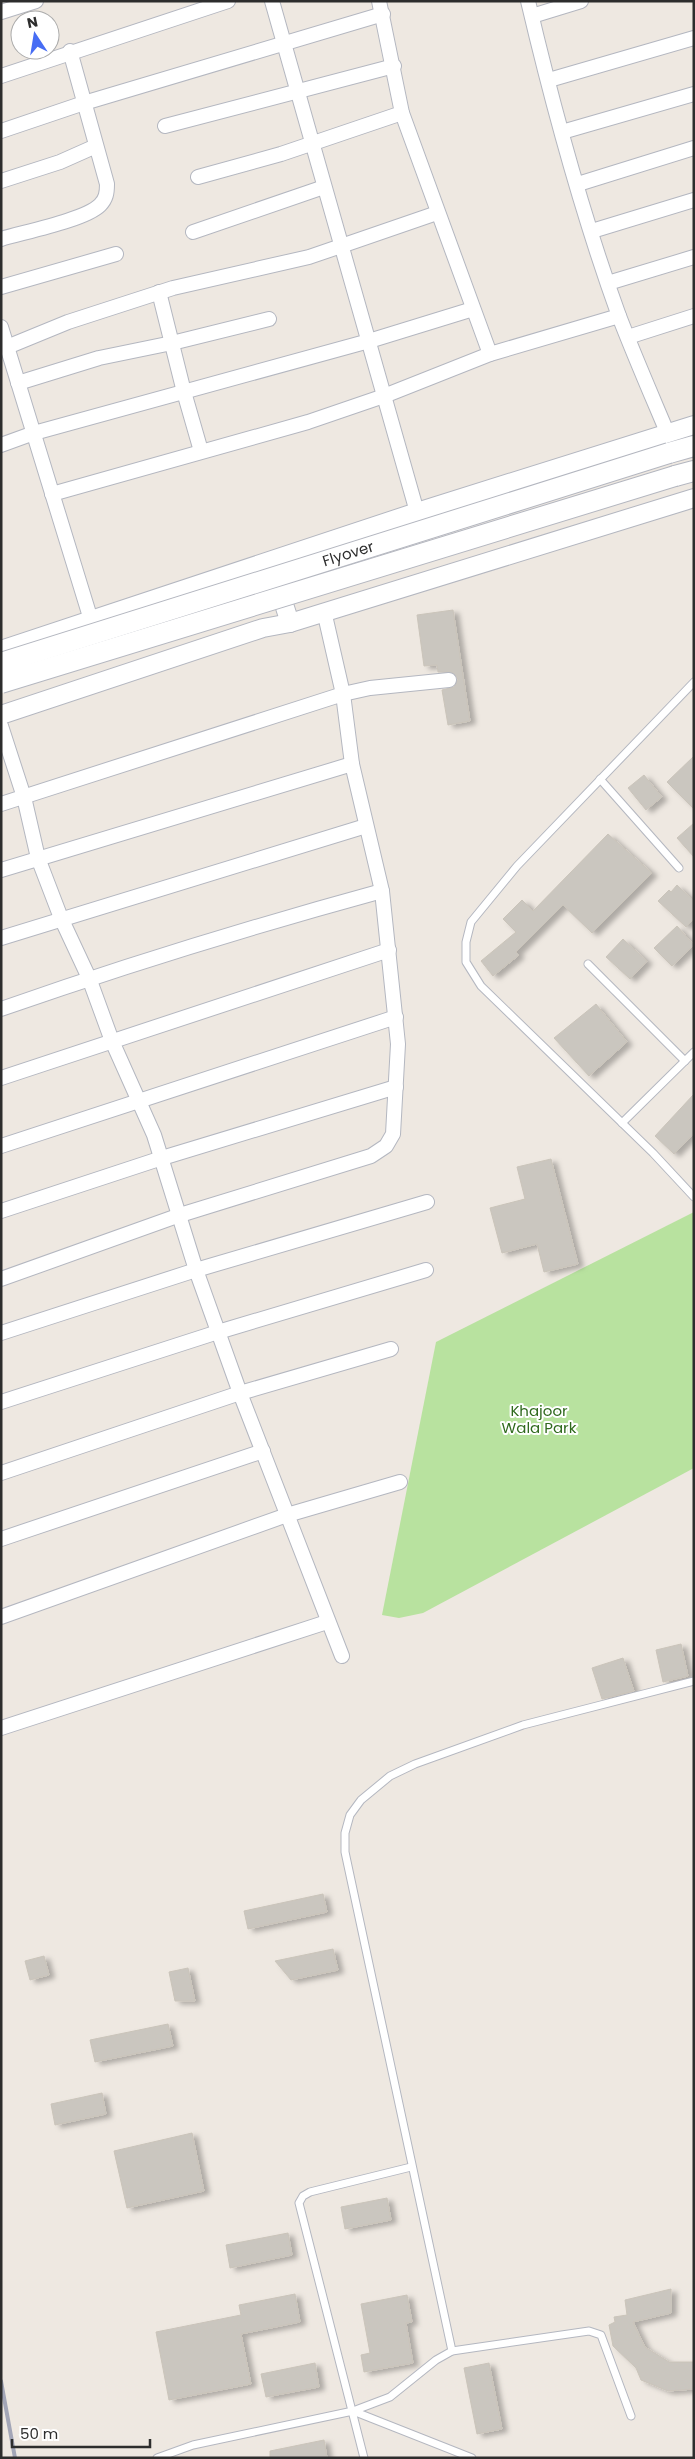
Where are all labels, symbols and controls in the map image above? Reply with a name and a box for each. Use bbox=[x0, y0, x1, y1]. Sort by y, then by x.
north arrow bbox=[10, 10, 60, 60]
text: N bbox=[25, 11, 40, 33]
street label: Flyover bbox=[320, 535, 377, 571]
park label: Khajoor Wala Park bbox=[502, 1400, 577, 1438]
scale bar bbox=[12, 2416, 150, 2448]
text: 50 m bbox=[20, 2423, 58, 2444]

